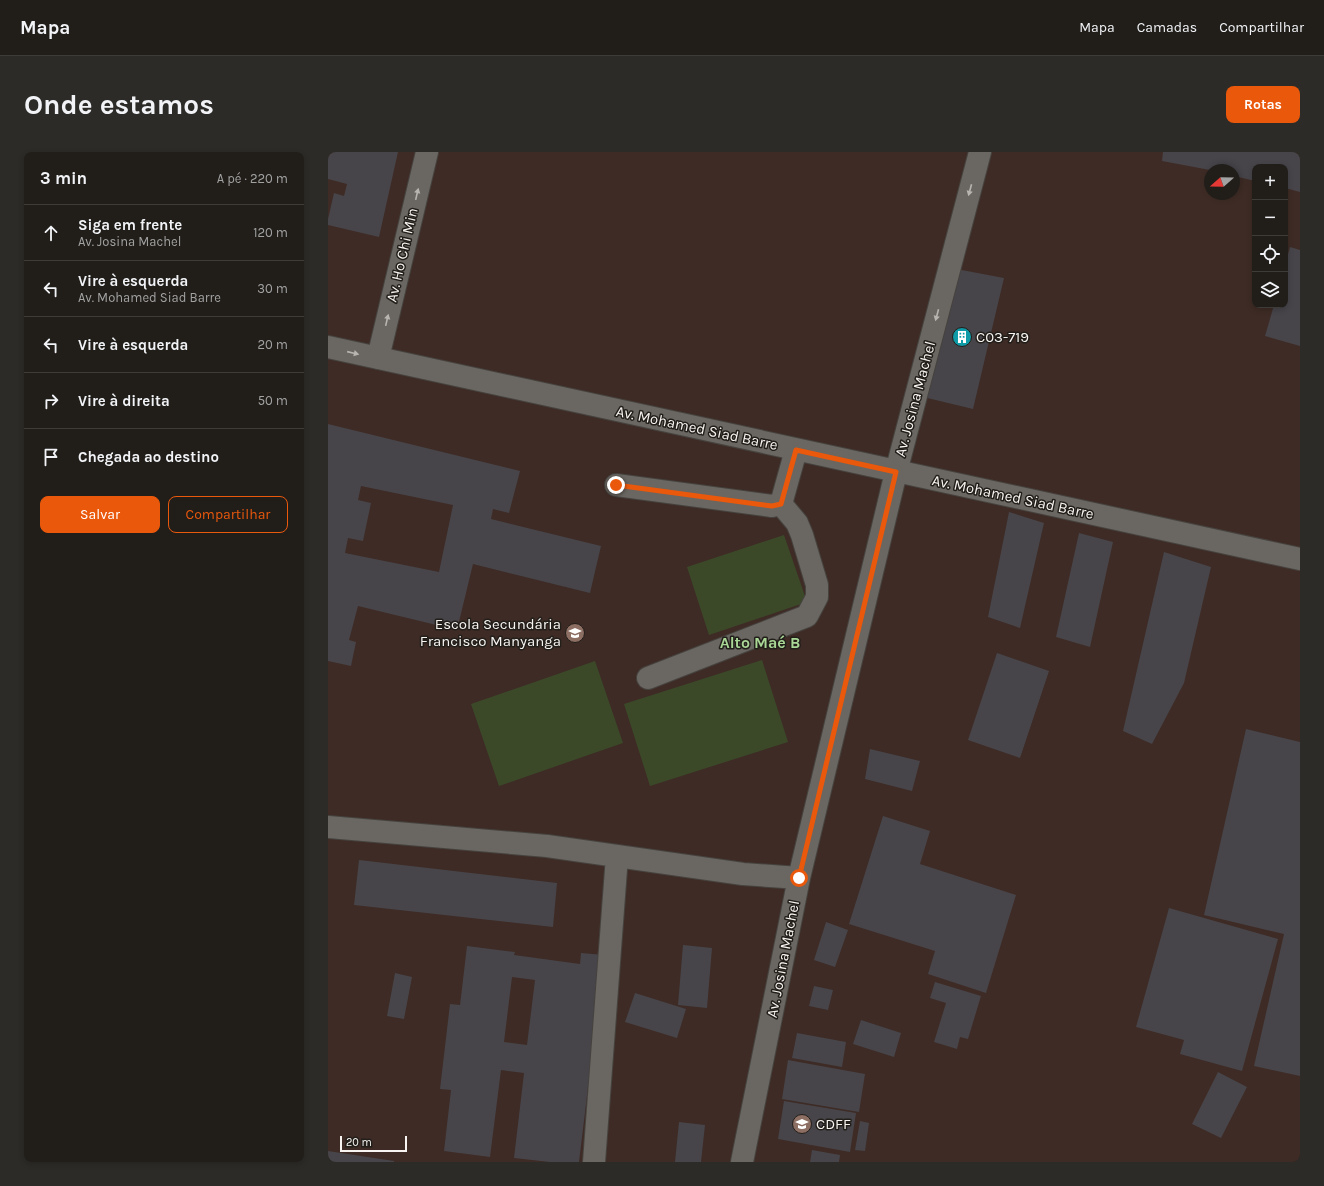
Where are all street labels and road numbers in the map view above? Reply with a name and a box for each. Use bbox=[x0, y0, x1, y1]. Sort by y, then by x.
street label: Av. Ho Chi Min bbox=[382, 206, 422, 304]
street label: Av. Josina Machel bbox=[891, 339, 939, 459]
street label: Av. Mohamed Siad Barre bbox=[615, 402, 779, 454]
street label: Av. Mohamed Siad Barre bbox=[931, 471, 1095, 523]
street label: Av. Josina Machel bbox=[763, 899, 803, 1019]

